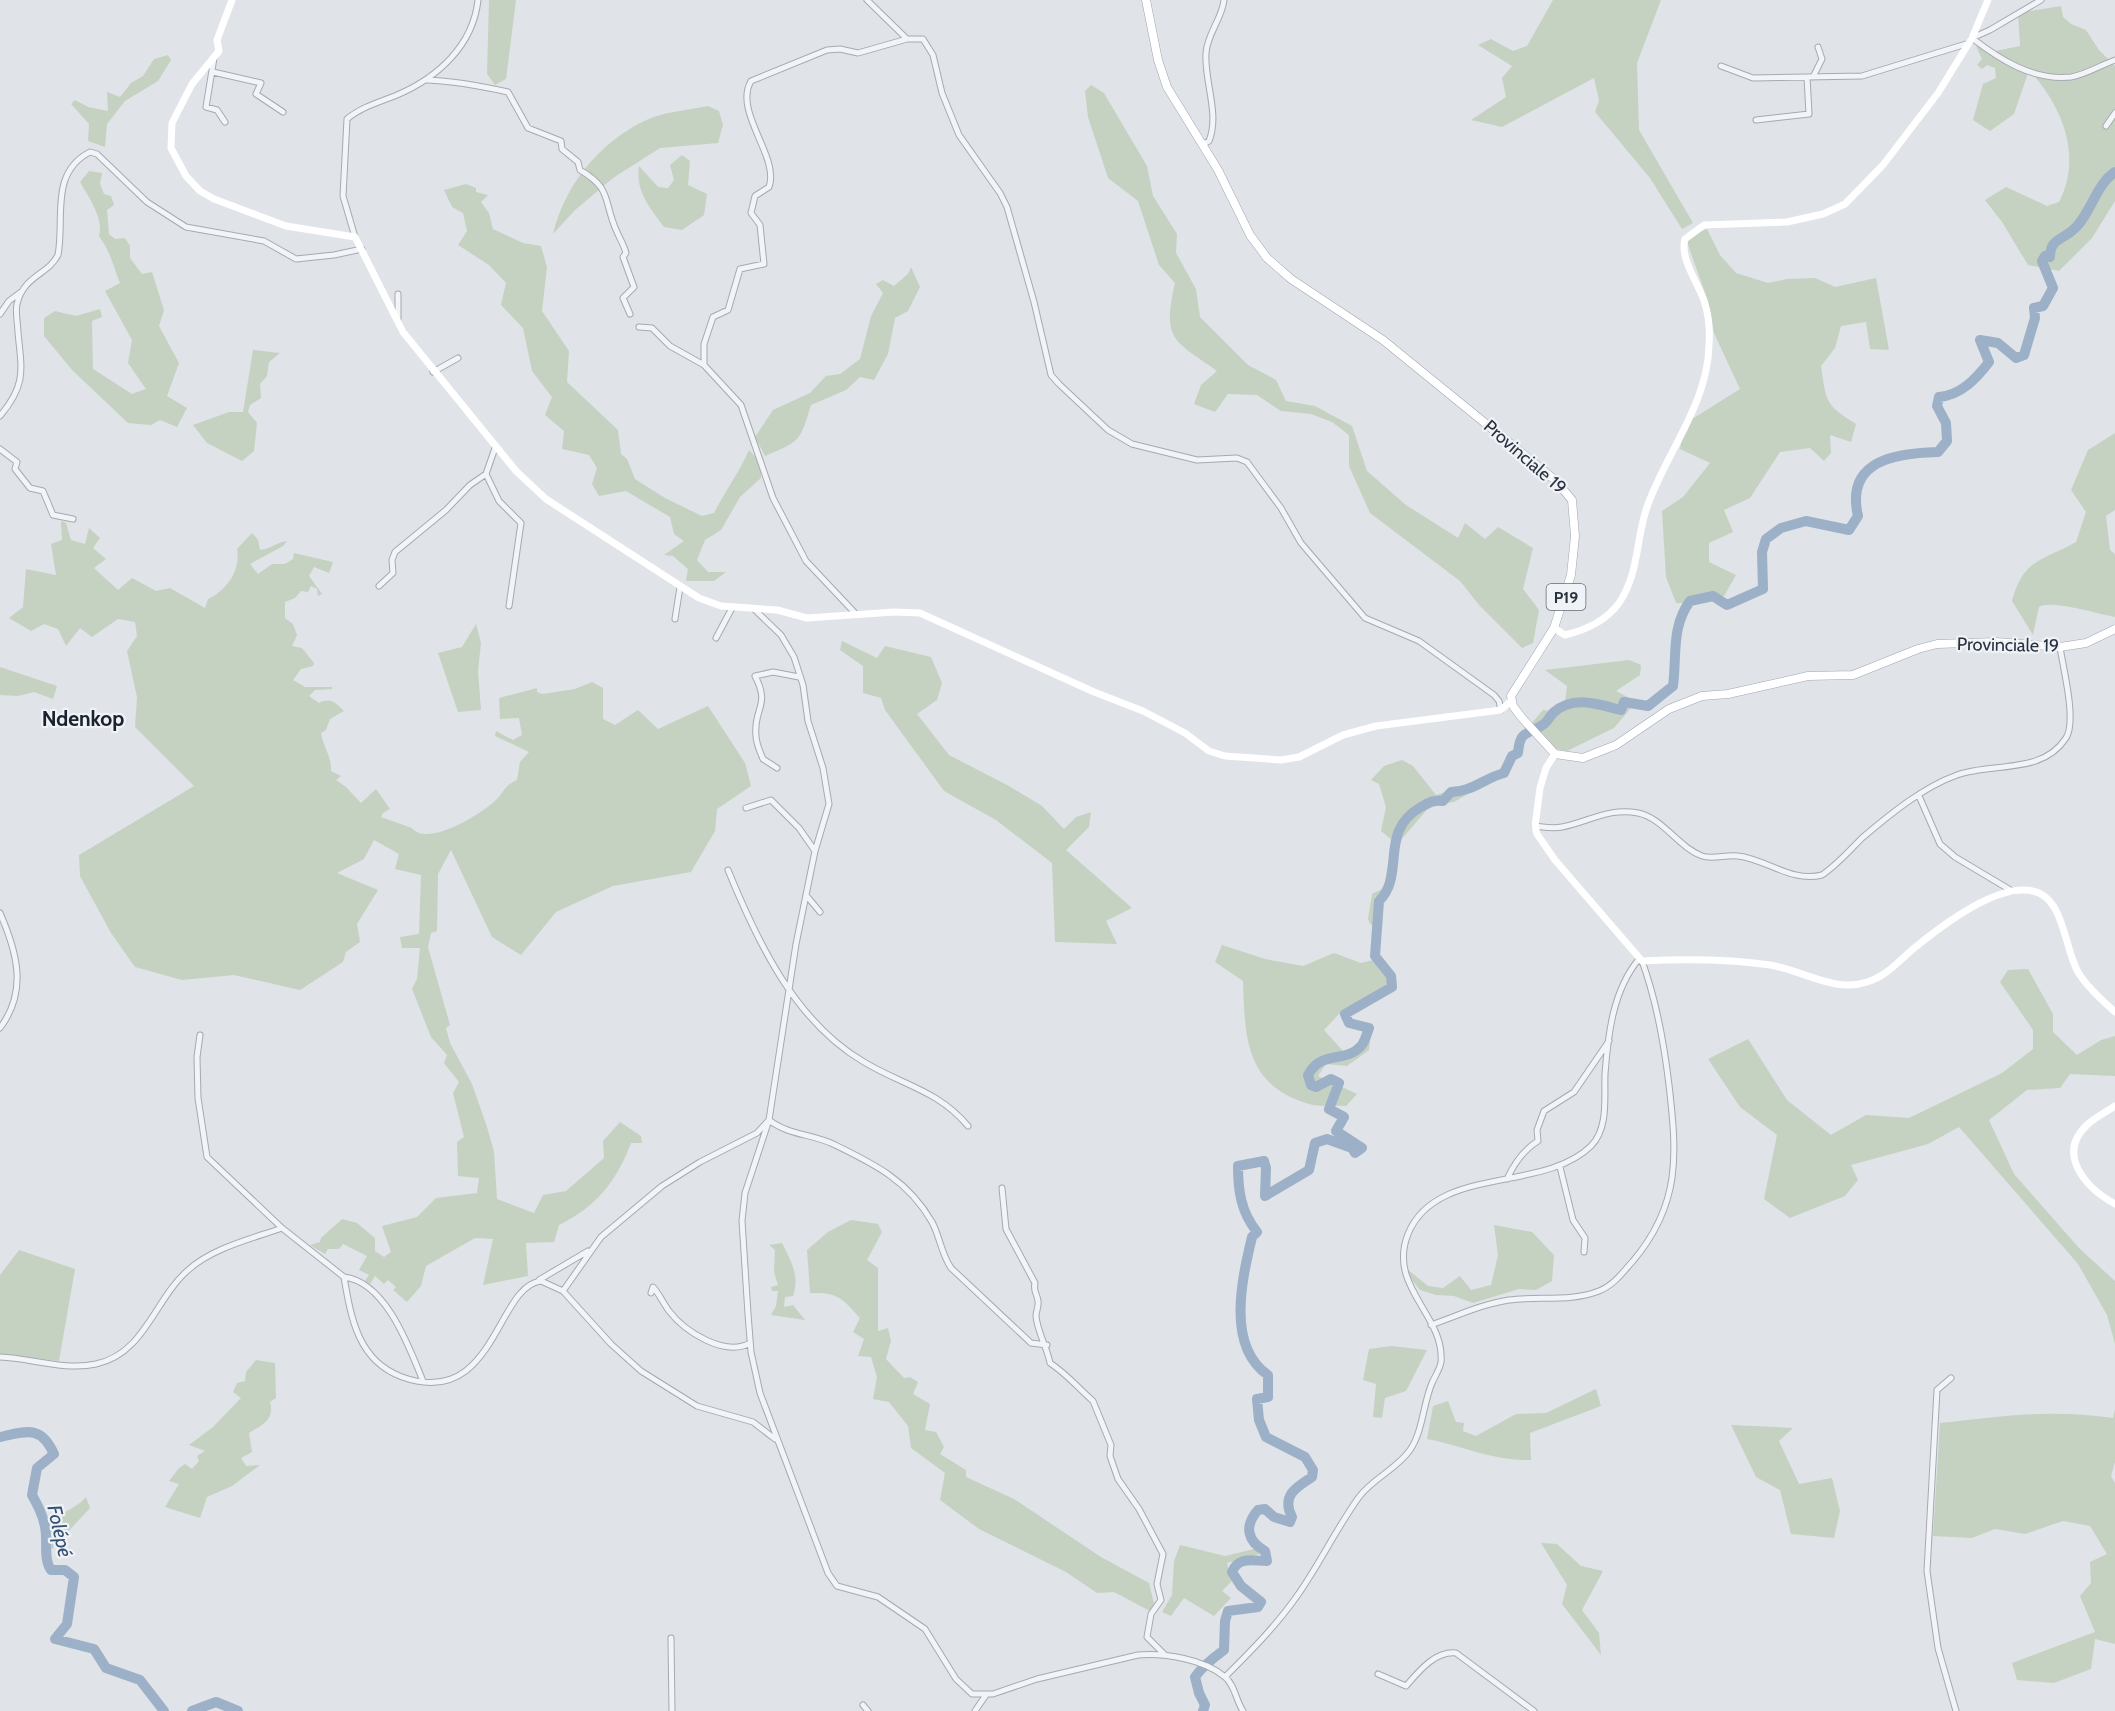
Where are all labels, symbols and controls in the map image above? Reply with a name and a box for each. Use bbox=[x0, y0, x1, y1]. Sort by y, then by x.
street label: Provinciale 19 bbox=[1479, 415, 1571, 499]
road number: P19 bbox=[1546, 584, 1586, 610]
street label: Provinciale 19 bbox=[1957, 633, 2059, 657]
district label: Ndenkop bbox=[42, 706, 124, 731]
water label: Folépé bbox=[42, 1503, 78, 1559]

